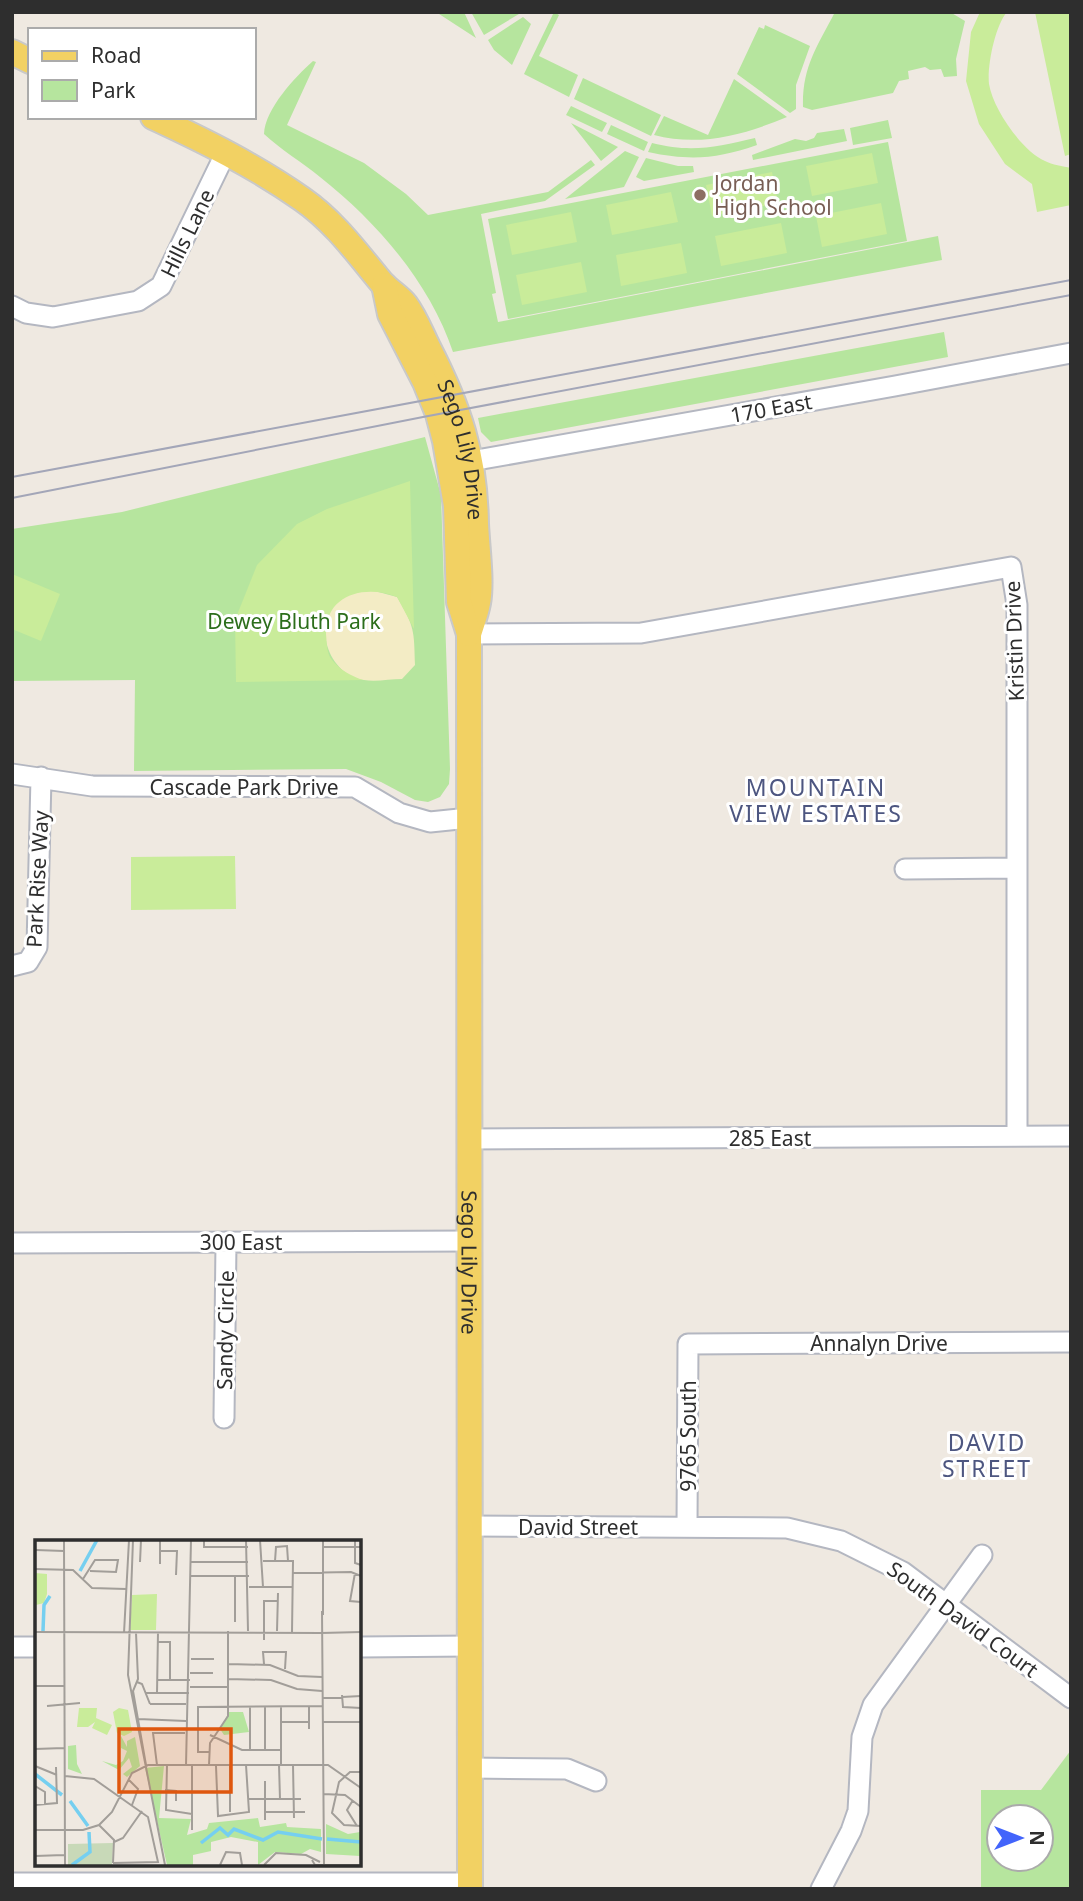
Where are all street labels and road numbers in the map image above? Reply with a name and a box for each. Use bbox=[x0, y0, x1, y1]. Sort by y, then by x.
street label: Hills Lane bbox=[154, 184, 220, 282]
street label: Sego Lily Drive bbox=[431, 375, 490, 521]
street label: 170 East bbox=[728, 387, 815, 429]
street label: Kristin Drive bbox=[998, 580, 1030, 702]
street label: Cascade Park Drive bbox=[150, 773, 338, 801]
street label: Park Rise Way bbox=[19, 809, 55, 948]
street label: 285 East bbox=[729, 1124, 812, 1152]
street label: Sego Lily Drive bbox=[455, 1190, 484, 1335]
street label: 300 East bbox=[200, 1228, 283, 1256]
street label: Sandy Circle bbox=[210, 1270, 240, 1390]
street label: Annalyn Drive bbox=[810, 1329, 948, 1357]
street label: 9765 South bbox=[674, 1380, 702, 1492]
street label: David Street bbox=[518, 1513, 639, 1541]
street label: South David Court bbox=[882, 1555, 1044, 1683]

